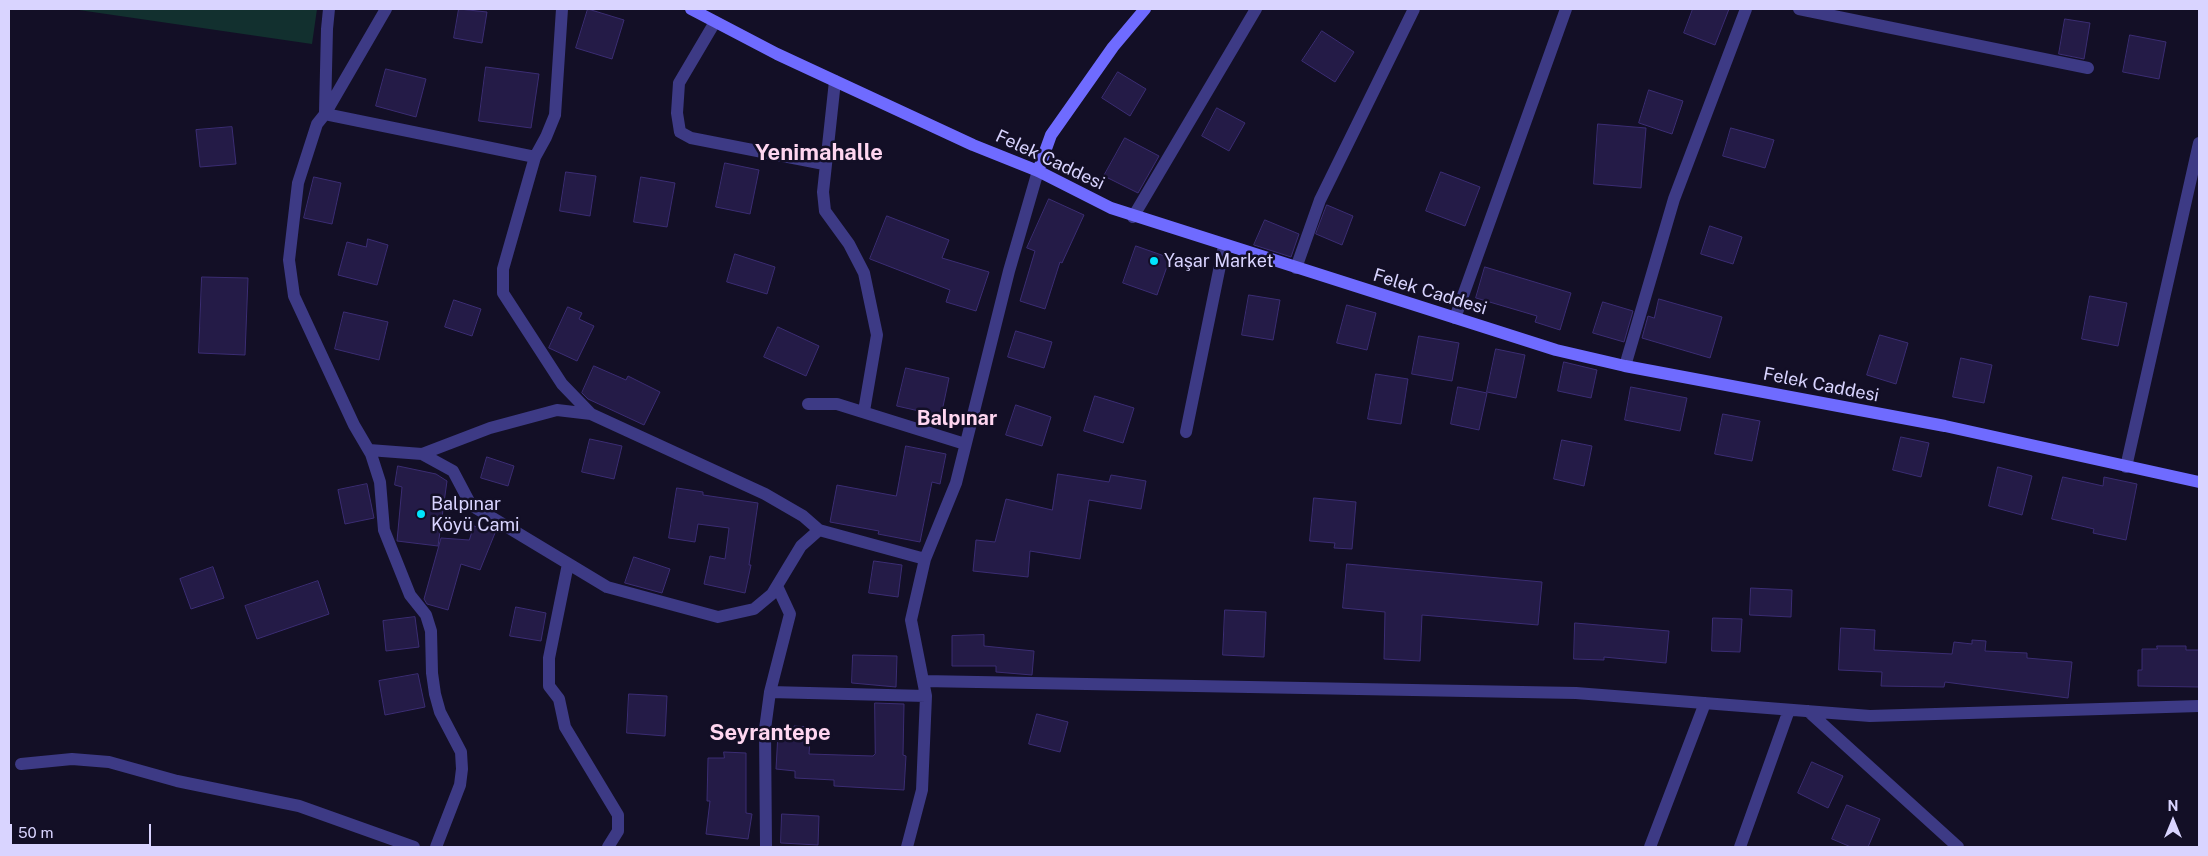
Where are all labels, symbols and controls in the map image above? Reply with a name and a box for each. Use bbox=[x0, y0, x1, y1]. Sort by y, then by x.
street label: Felek Caddesi bbox=[992, 125, 1108, 195]
district label: Yenimahalle bbox=[755, 140, 883, 166]
place label: Yaşar Market bbox=[1164, 250, 1273, 272]
marker: Yaşar Market bbox=[1148, 255, 1160, 267]
street label: Felek Caddesi bbox=[1371, 264, 1489, 320]
street label: Felek Caddesi bbox=[1761, 363, 1881, 407]
district label: Balpınar bbox=[917, 407, 997, 431]
place label: Balpınar Köyü Cami bbox=[431, 493, 520, 536]
marker: Balpınar Köyü Cami bbox=[415, 508, 427, 520]
district label: Seyrantepe bbox=[709, 720, 831, 746]
north arrow bbox=[2148, 796, 2198, 846]
text: N bbox=[2168, 798, 2178, 814]
scale bar bbox=[12, 814, 154, 846]
text: 50 m bbox=[18, 824, 53, 841]

